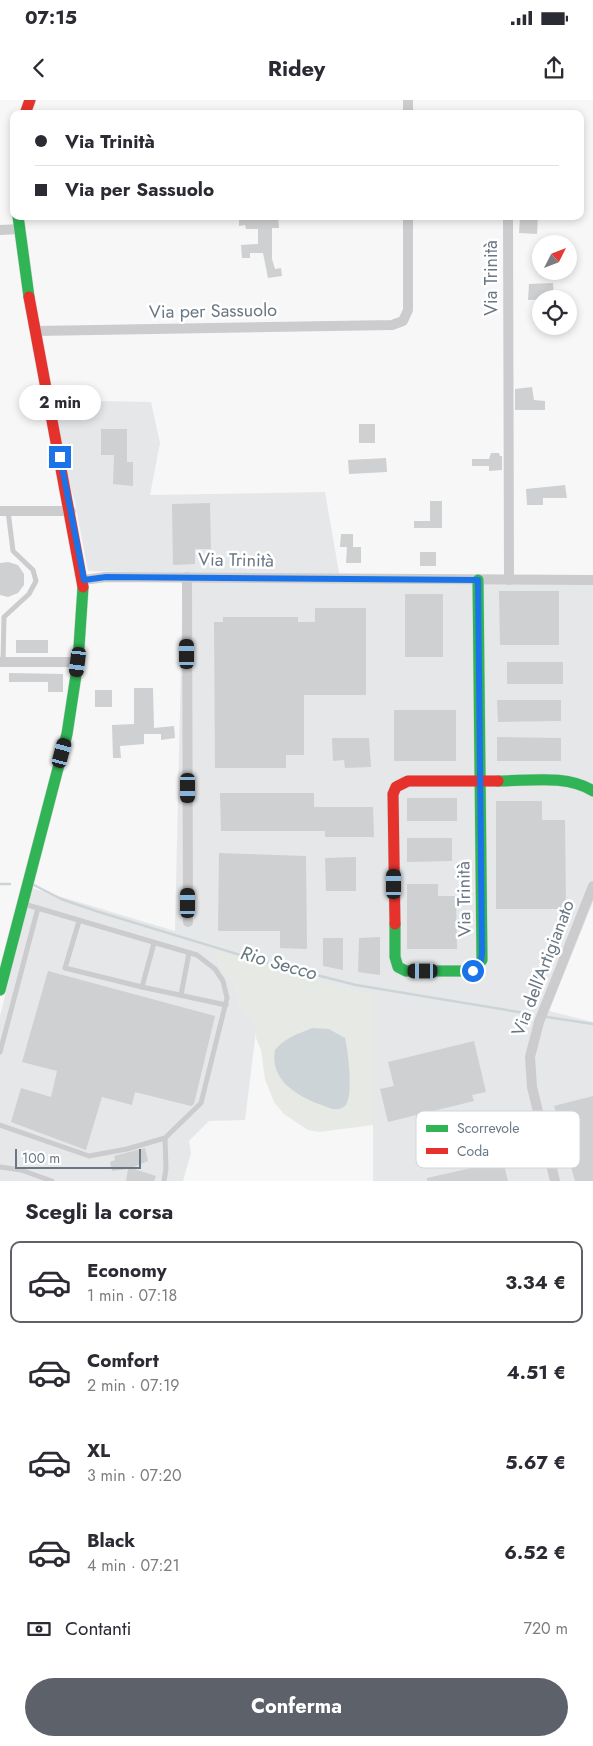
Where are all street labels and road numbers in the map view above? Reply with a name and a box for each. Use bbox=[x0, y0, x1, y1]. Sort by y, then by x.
street label: Via Trinità bbox=[478, 240, 504, 316]
street label: Via per Sassuolo bbox=[149, 297, 277, 325]
street label: Via Trinità bbox=[198, 546, 274, 574]
street label: Via Trinità bbox=[450, 861, 478, 937]
street label: Via dell'Artigianato bbox=[505, 896, 581, 1040]

